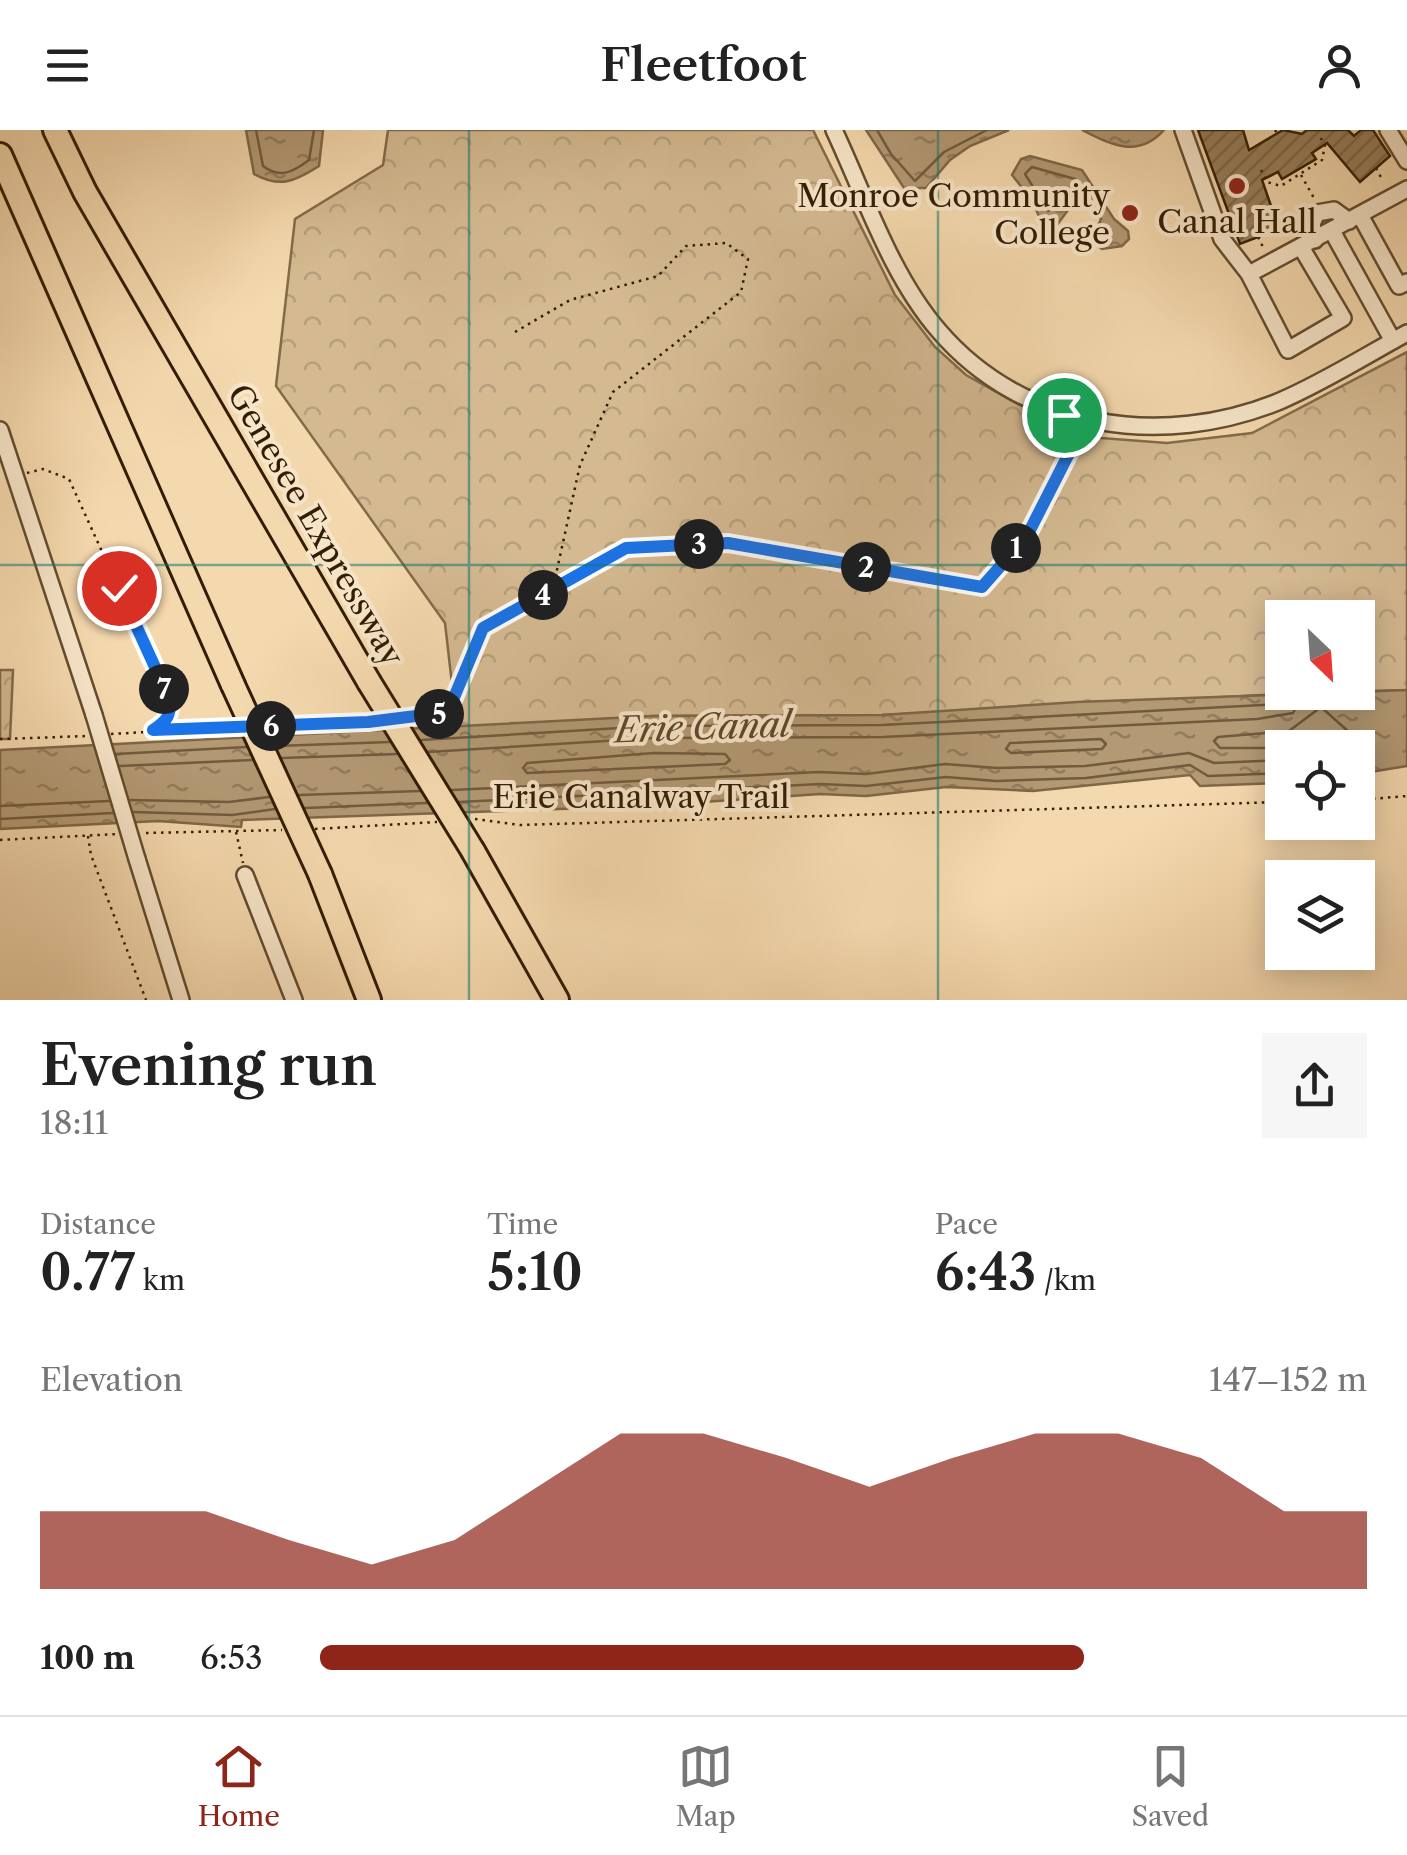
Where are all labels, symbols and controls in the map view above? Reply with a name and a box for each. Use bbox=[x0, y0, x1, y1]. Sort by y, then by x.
text: Fleetfoot bbox=[600, 37, 807, 93]
icon: menu bbox=[40, 38, 95, 93]
icon: person bbox=[1312, 38, 1367, 93]
marker: Canal Hall bbox=[1226, 175, 1248, 197]
place label: Monroe Community College bbox=[797, 176, 1111, 252]
marker: Monroe Community College bbox=[1119, 202, 1141, 224]
place label: Canal Hall bbox=[1157, 202, 1317, 241]
pin bbox=[1022, 373, 1107, 458]
street label: Genesee Expressway bbox=[219, 377, 413, 674]
icon: arrive bbox=[1037, 388, 1092, 443]
pin: 3 bbox=[674, 519, 724, 569]
pin: 1 bbox=[991, 523, 1041, 573]
text: 3 bbox=[691, 527, 707, 561]
text: 1 bbox=[1010, 531, 1022, 565]
pin: 2 bbox=[841, 542, 891, 592]
pin bbox=[77, 546, 162, 631]
text: 2 bbox=[858, 550, 874, 584]
icon: check bbox=[92, 561, 147, 616]
pin: 4 bbox=[518, 570, 568, 620]
text: 4 bbox=[535, 578, 551, 612]
north arrow bbox=[1265, 600, 1375, 710]
map controls bbox=[1265, 600, 1375, 970]
pin: 7 bbox=[139, 664, 189, 714]
text: 7 bbox=[157, 672, 171, 706]
pin: 5 bbox=[414, 689, 464, 739]
text: 5 bbox=[431, 697, 447, 731]
pin: 6 bbox=[246, 701, 296, 751]
water label: Erie Canal bbox=[611, 702, 796, 752]
text: 6 bbox=[263, 709, 279, 743]
button: locate bbox=[1265, 730, 1375, 840]
street label: Erie Canalway Trail bbox=[493, 777, 789, 816]
button: layers bbox=[1265, 860, 1375, 970]
text: Evening run bbox=[40, 1032, 377, 1099]
button: share bbox=[1262, 1033, 1367, 1138]
text: 18:11 bbox=[40, 1103, 108, 1142]
text: Distance bbox=[40, 1207, 156, 1241]
text: Time bbox=[487, 1207, 558, 1241]
text: Pace bbox=[935, 1207, 998, 1241]
text: 0.77 bbox=[40, 1241, 135, 1303]
text: 5:10 bbox=[487, 1241, 583, 1303]
text: 6:43 bbox=[935, 1241, 1036, 1303]
text: km bbox=[135, 1263, 185, 1297]
text: /km bbox=[1036, 1263, 1096, 1297]
text: Elevation bbox=[40, 1360, 183, 1399]
text: 147–152 m bbox=[1209, 1360, 1367, 1399]
text: 100 m bbox=[40, 1638, 135, 1677]
text: 6:53 bbox=[200, 1638, 263, 1677]
tab: Home bbox=[198, 1739, 280, 1833]
tab: Map bbox=[676, 1739, 736, 1833]
tab: Saved bbox=[1131, 1739, 1209, 1833]

